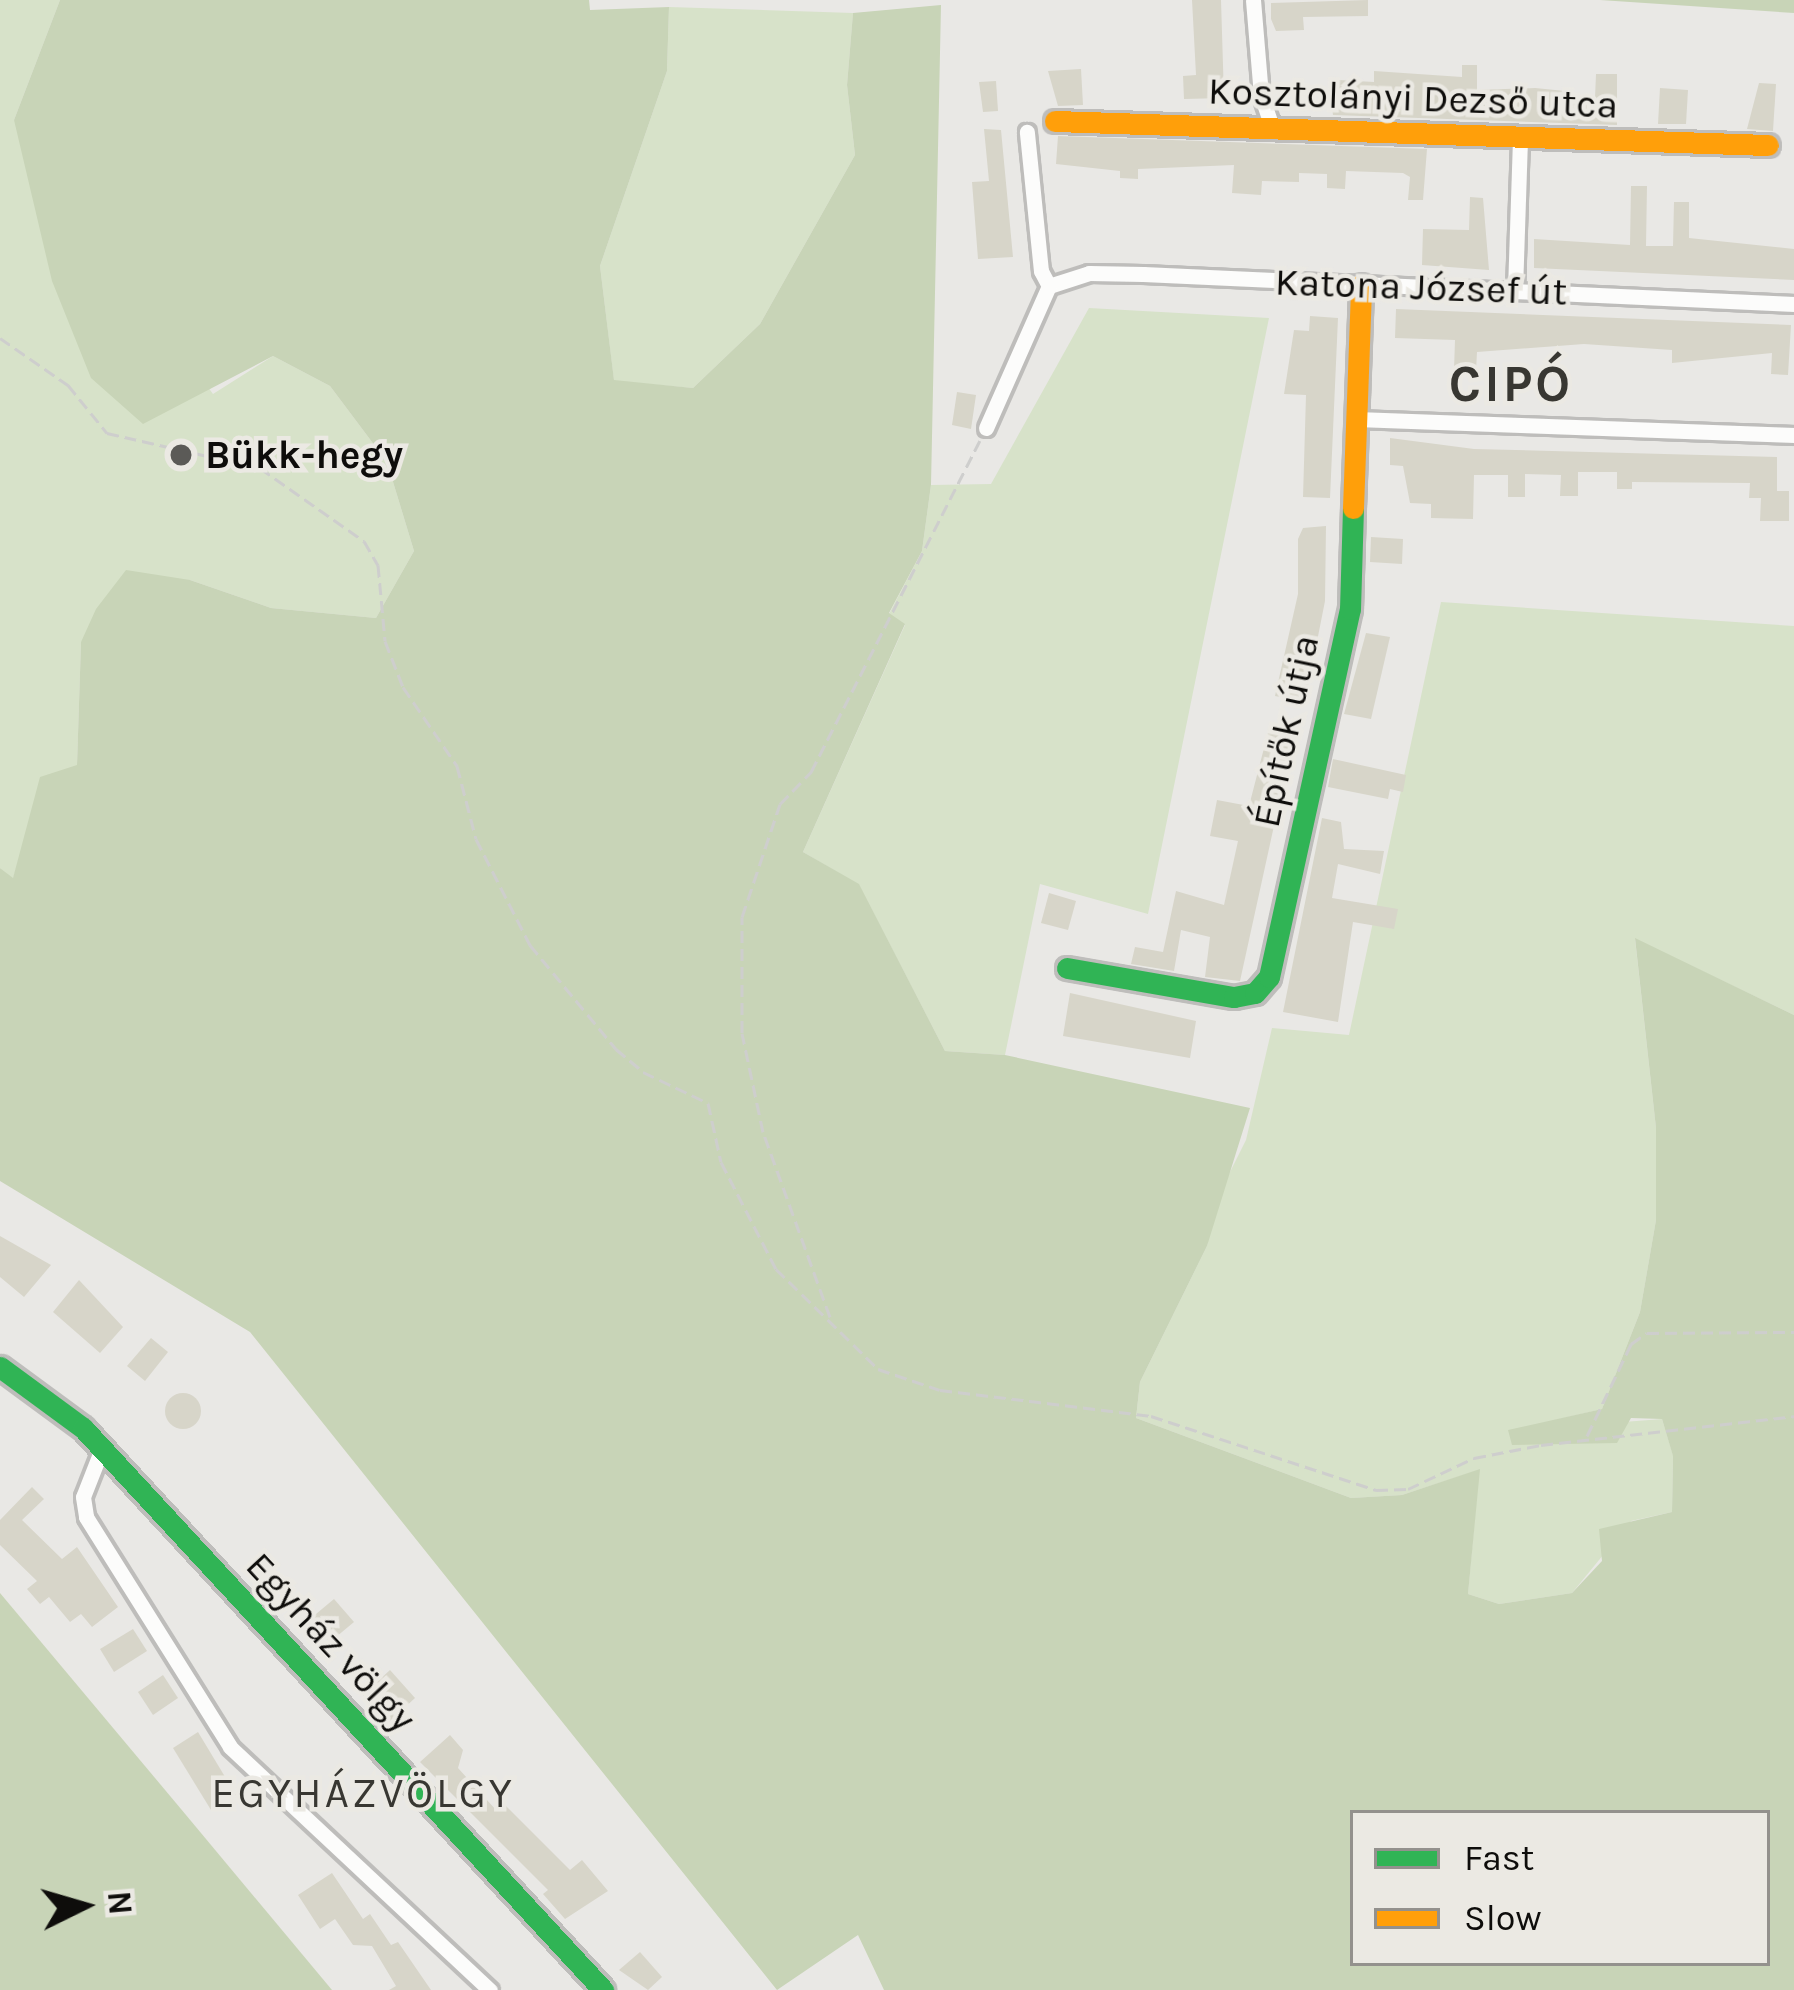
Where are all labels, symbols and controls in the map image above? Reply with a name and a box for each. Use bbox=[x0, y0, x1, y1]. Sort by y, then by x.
street label: Kosztolányi Dezső utca bbox=[1207, 67, 1619, 129]
street label: Katona József út bbox=[1274, 259, 1568, 315]
district label: CIPÓ bbox=[1449, 353, 1573, 415]
place label: Bükk-hegy bbox=[205, 432, 403, 478]
marker: Bükk-hegy bbox=[168, 442, 194, 468]
street label: Építők útja bbox=[1243, 631, 1329, 831]
street label: Egyház völgy bbox=[236, 1543, 426, 1741]
district label: EGYHÁZVÖLGY bbox=[211, 1768, 515, 1818]
legend bbox=[1350, 1810, 1770, 1966]
text: Fast bbox=[1464, 1837, 1534, 1879]
north arrow bbox=[24, 1846, 144, 1966]
text: N bbox=[100, 1889, 140, 1916]
text: Slow bbox=[1464, 1897, 1542, 1939]

